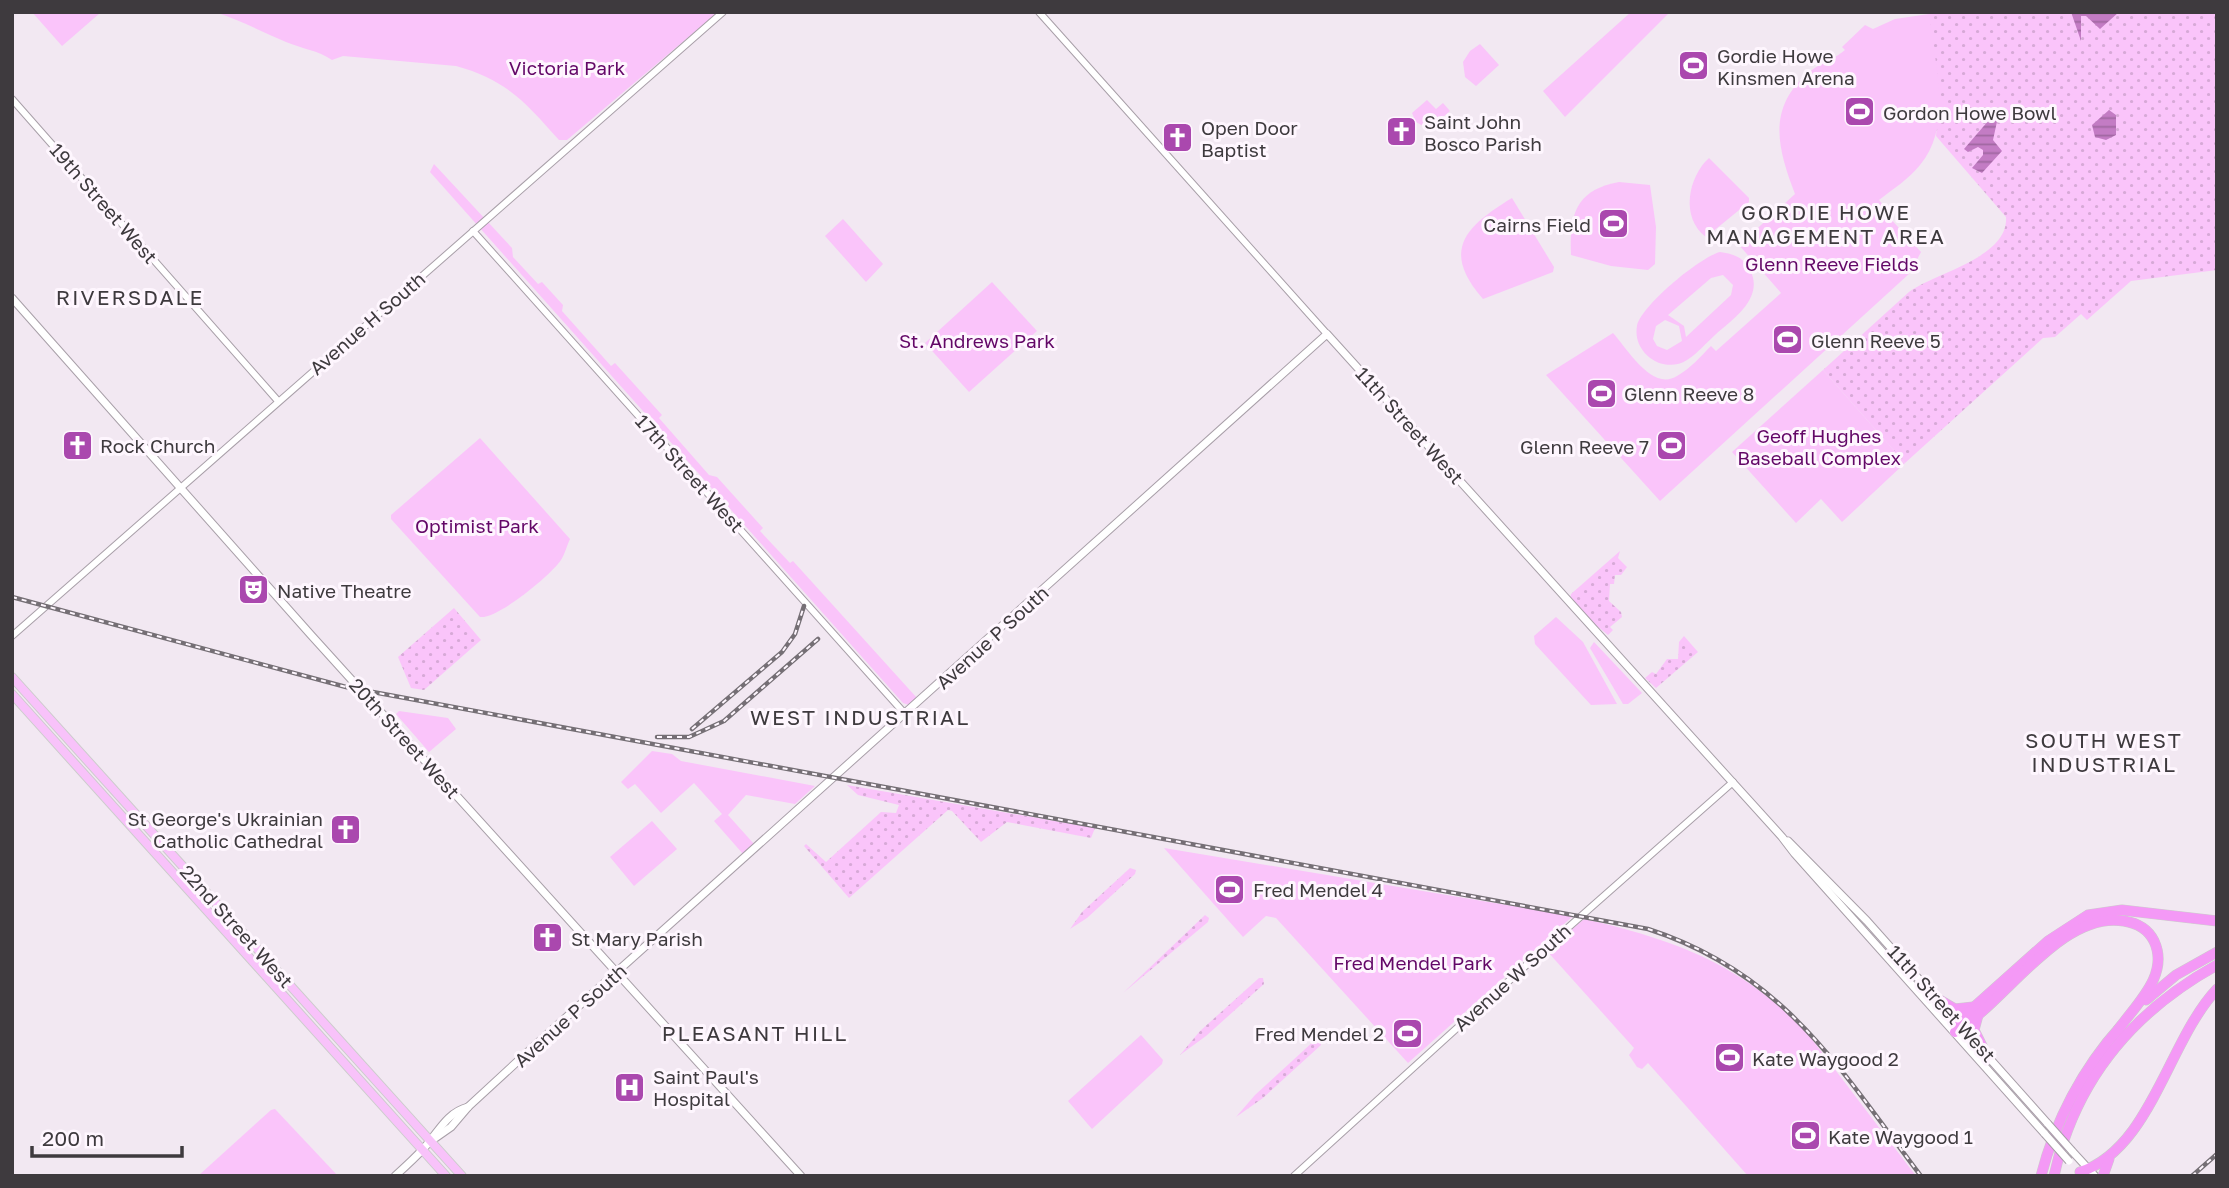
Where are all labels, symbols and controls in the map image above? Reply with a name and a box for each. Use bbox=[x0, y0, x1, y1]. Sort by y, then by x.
place label: Gordie Howe Kinsmen Arena bbox=[1717, 44, 1855, 89]
sports icon: Gordie Howe Kinsmen Arena bbox=[1677, 49, 1711, 83]
park label: Victoria Park bbox=[509, 56, 625, 79]
sports icon: Gordon Howe Bowl bbox=[1843, 95, 1877, 129]
place label: Gordon Howe Bowl bbox=[1883, 101, 2057, 124]
place label: Saint John Bosco Parish bbox=[1424, 110, 1542, 155]
church icon: Saint John Bosco Parish bbox=[1384, 115, 1418, 149]
place label: Open Door Baptist bbox=[1201, 116, 1298, 161]
church icon: Open Door Baptist bbox=[1161, 121, 1195, 155]
street label: 19th Street West bbox=[45, 138, 163, 268]
district label: GORDIE HOWE MANAGEMENT AREA bbox=[1706, 199, 1946, 249]
sports icon: Cairns Field bbox=[1597, 207, 1631, 241]
place label: Cairns Field bbox=[1483, 213, 1591, 236]
park label: Glenn Reeve Fields bbox=[1745, 252, 1919, 275]
street label: Avenue H South bbox=[305, 267, 429, 379]
district label: RIVERSDALE bbox=[56, 284, 204, 310]
sports icon: Glenn Reeve 5 bbox=[1771, 323, 1805, 357]
park label: St. Andrews Park bbox=[899, 329, 1055, 352]
place label: Glenn Reeve 5 bbox=[1811, 329, 1941, 352]
street label: 11th Street West bbox=[1351, 362, 1469, 488]
sports icon: Glenn Reeve 8 bbox=[1584, 376, 1618, 410]
place label: Glenn Reeve 8 bbox=[1624, 382, 1754, 405]
street label: 17th Street West bbox=[631, 409, 749, 537]
park label: Geoff Hughes Baseball Complex bbox=[1737, 424, 1901, 469]
church icon: Rock Church bbox=[60, 428, 94, 462]
sports icon: Glenn Reeve 7 bbox=[1655, 429, 1689, 463]
place label: Rock Church bbox=[100, 434, 215, 457]
place label: Glenn Reeve 7 bbox=[1520, 435, 1649, 458]
park label: Optimist Park bbox=[415, 514, 539, 537]
theatre icon: Native Theatre bbox=[237, 573, 271, 607]
place label: Native Theatre bbox=[277, 579, 412, 602]
street label: Avenue P South bbox=[931, 580, 1053, 694]
street label: 20th Street West bbox=[345, 673, 465, 803]
district label: WEST INDUSTRIAL bbox=[750, 704, 970, 730]
district label: SOUTH WEST INDUSTRIAL bbox=[2025, 727, 2183, 777]
place label: St George's Ukrainian Catholic Cathedral bbox=[127, 807, 323, 852]
church icon: St George's Ukrainian Catholic Cathedral bbox=[329, 812, 363, 846]
street label: 22nd Street West bbox=[176, 860, 298, 992]
sports icon: Fred Mendel 4 bbox=[1213, 872, 1247, 906]
place label: Fred Mendel 4 bbox=[1253, 878, 1383, 901]
street label: Avenue W South bbox=[1449, 919, 1575, 1035]
church icon: St Mary Parish bbox=[531, 921, 565, 955]
place label: St Mary Parish bbox=[571, 927, 703, 950]
street label: 11th Street West bbox=[1883, 940, 2001, 1066]
park label: Fred Mendel Park bbox=[1333, 951, 1493, 974]
street label: Avenue P South bbox=[509, 958, 631, 1072]
sports icon: Fred Mendel 2 bbox=[1390, 1016, 1424, 1050]
district label: PLEASANT HILL bbox=[662, 1020, 848, 1046]
place label: Fred Mendel 2 bbox=[1254, 1022, 1384, 1045]
sports icon: Kate Waygood 2 bbox=[1712, 1041, 1746, 1075]
place label: Kate Waygood 2 bbox=[1752, 1047, 1899, 1070]
place label: Saint Paul's Hospital bbox=[653, 1065, 759, 1110]
hospital icon: Saint Paul's Hospital bbox=[613, 1070, 647, 1104]
scale bar bbox=[32, 1114, 182, 1158]
sports icon: Kate Waygood 1 bbox=[1788, 1119, 1822, 1153]
text: 200 m bbox=[42, 1125, 104, 1151]
place label: Kate Waygood 1 bbox=[1828, 1125, 1973, 1148]

